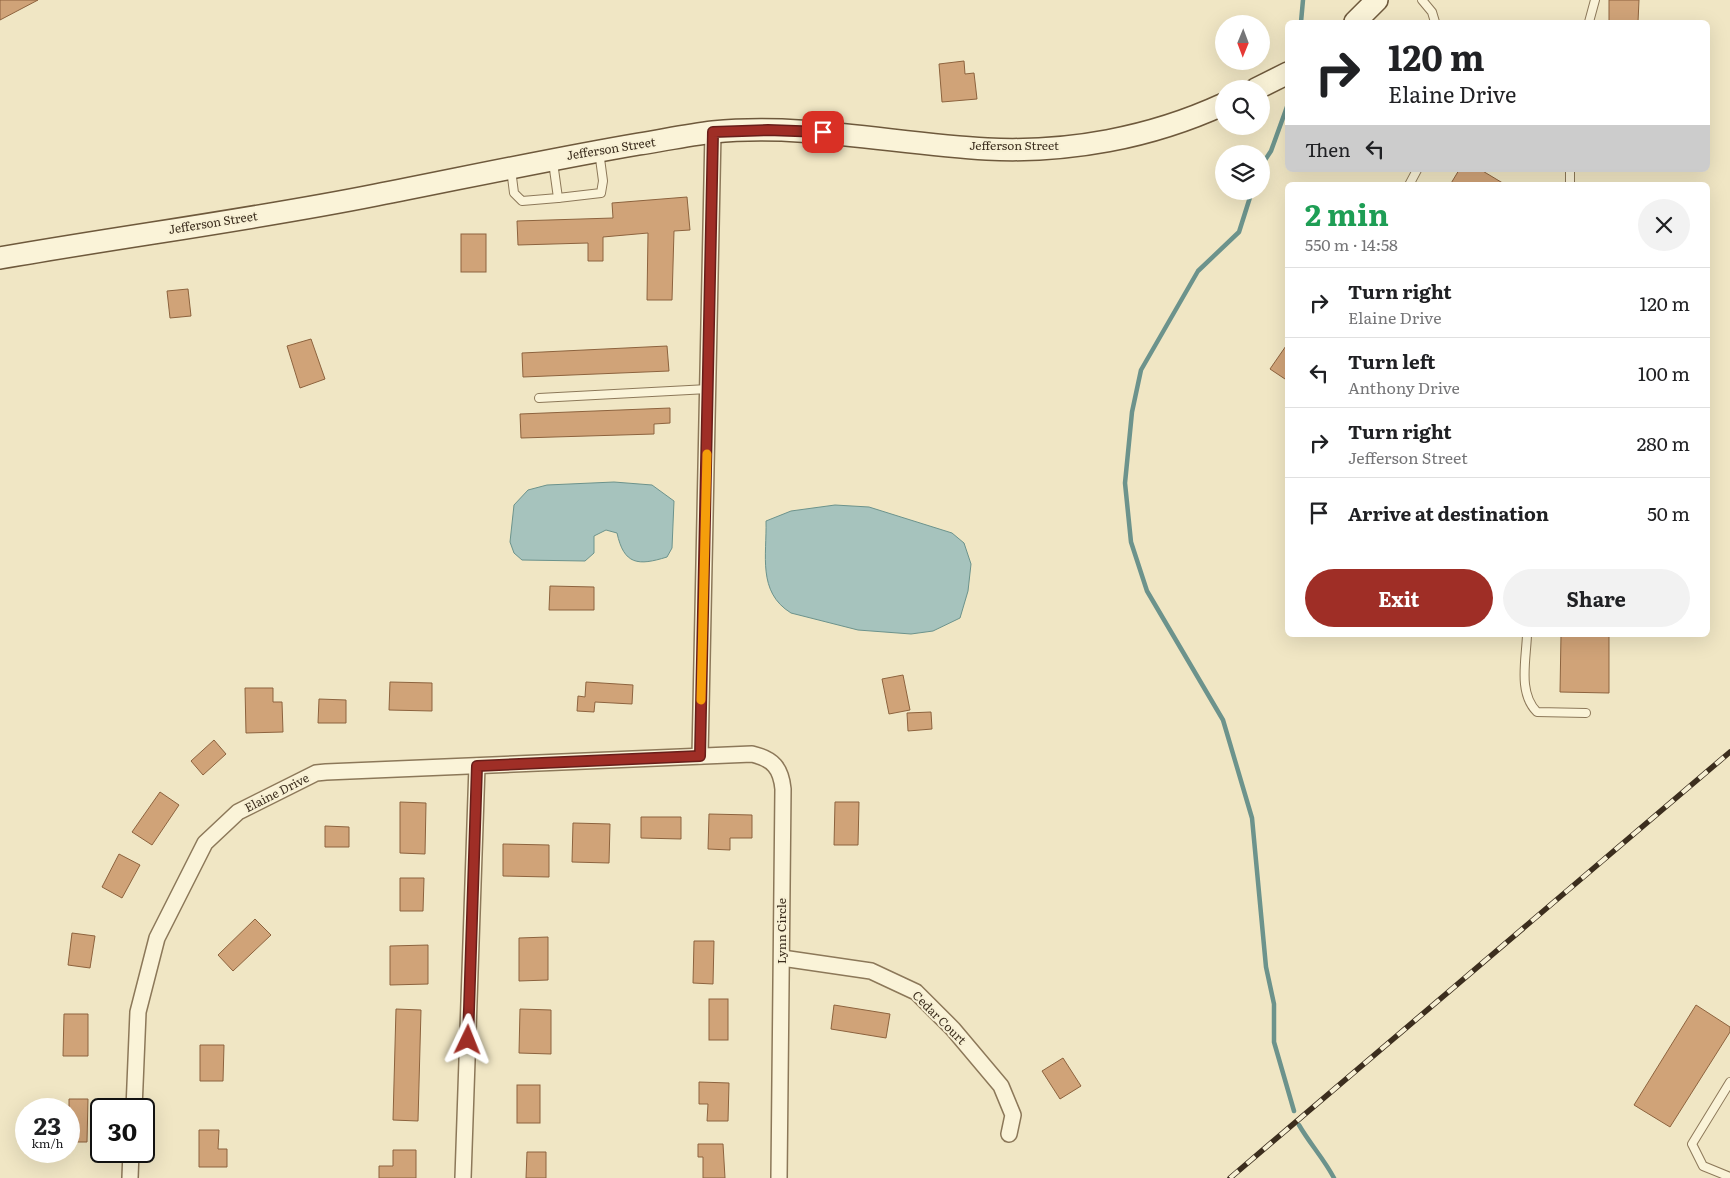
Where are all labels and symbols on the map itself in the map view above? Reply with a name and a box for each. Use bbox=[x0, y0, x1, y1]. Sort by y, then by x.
north arrow bbox=[1215, 15, 1270, 70]
pin bbox=[802, 111, 844, 153]
street label: Jefferson Street bbox=[565, 132, 657, 164]
street label: Jefferson Street bbox=[969, 136, 1059, 154]
street label: Jefferson Street bbox=[167, 206, 259, 238]
street label: Elaine Drive bbox=[241, 768, 312, 816]
street label: Lynn Circle bbox=[772, 898, 790, 964]
street label: Cedar Court bbox=[909, 986, 971, 1048]
position arrow bbox=[441, 1013, 493, 1065]
speed limit sign: 30 bbox=[90, 1098, 155, 1163]

